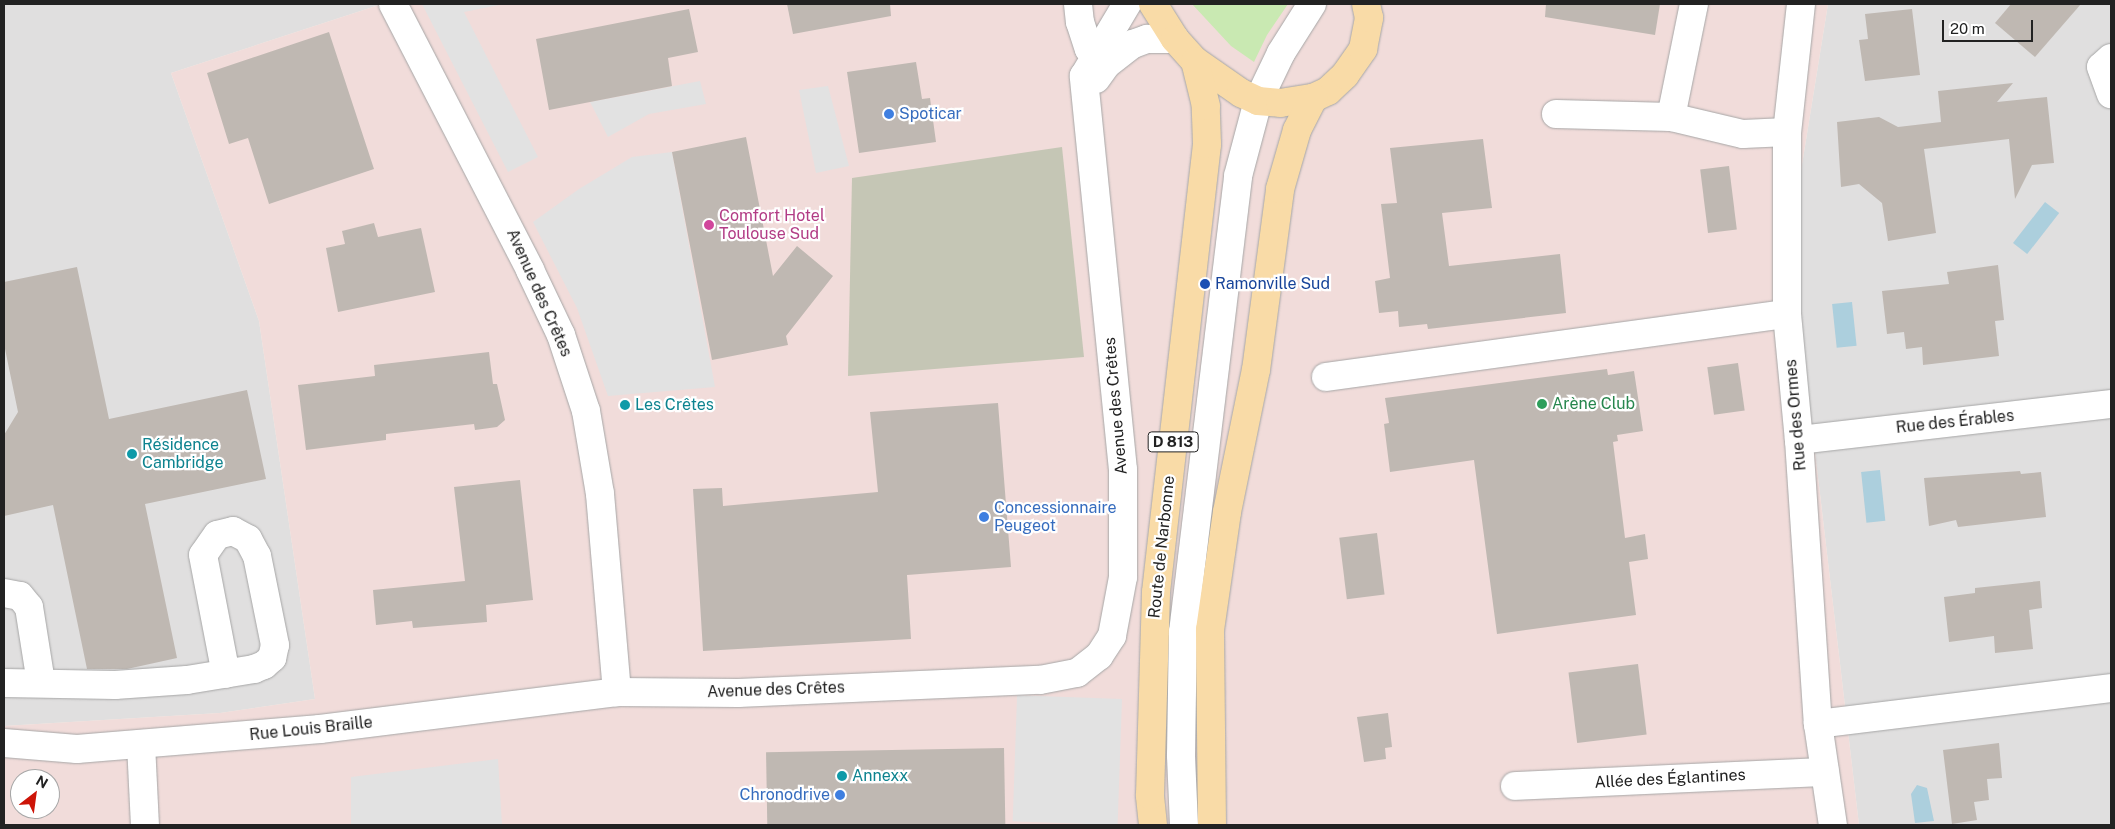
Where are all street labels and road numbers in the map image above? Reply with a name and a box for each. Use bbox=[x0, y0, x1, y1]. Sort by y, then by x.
street label: Avenue des Crêtes bbox=[502, 226, 576, 360]
street label: Avenue des Crêtes bbox=[1100, 336, 1132, 476]
street label: Rue des Ormes bbox=[1782, 358, 1810, 472]
street label: Rue des Érables bbox=[1895, 406, 2015, 438]
road number: D 813 bbox=[1147, 430, 1199, 454]
street label: Route de Narbonne bbox=[1145, 475, 1179, 619]
street label: Avenue des Crêtes bbox=[707, 678, 845, 702]
street label: Rue Louis Braille bbox=[248, 713, 374, 745]
street label: Allée des Églantines bbox=[1594, 765, 1746, 793]

